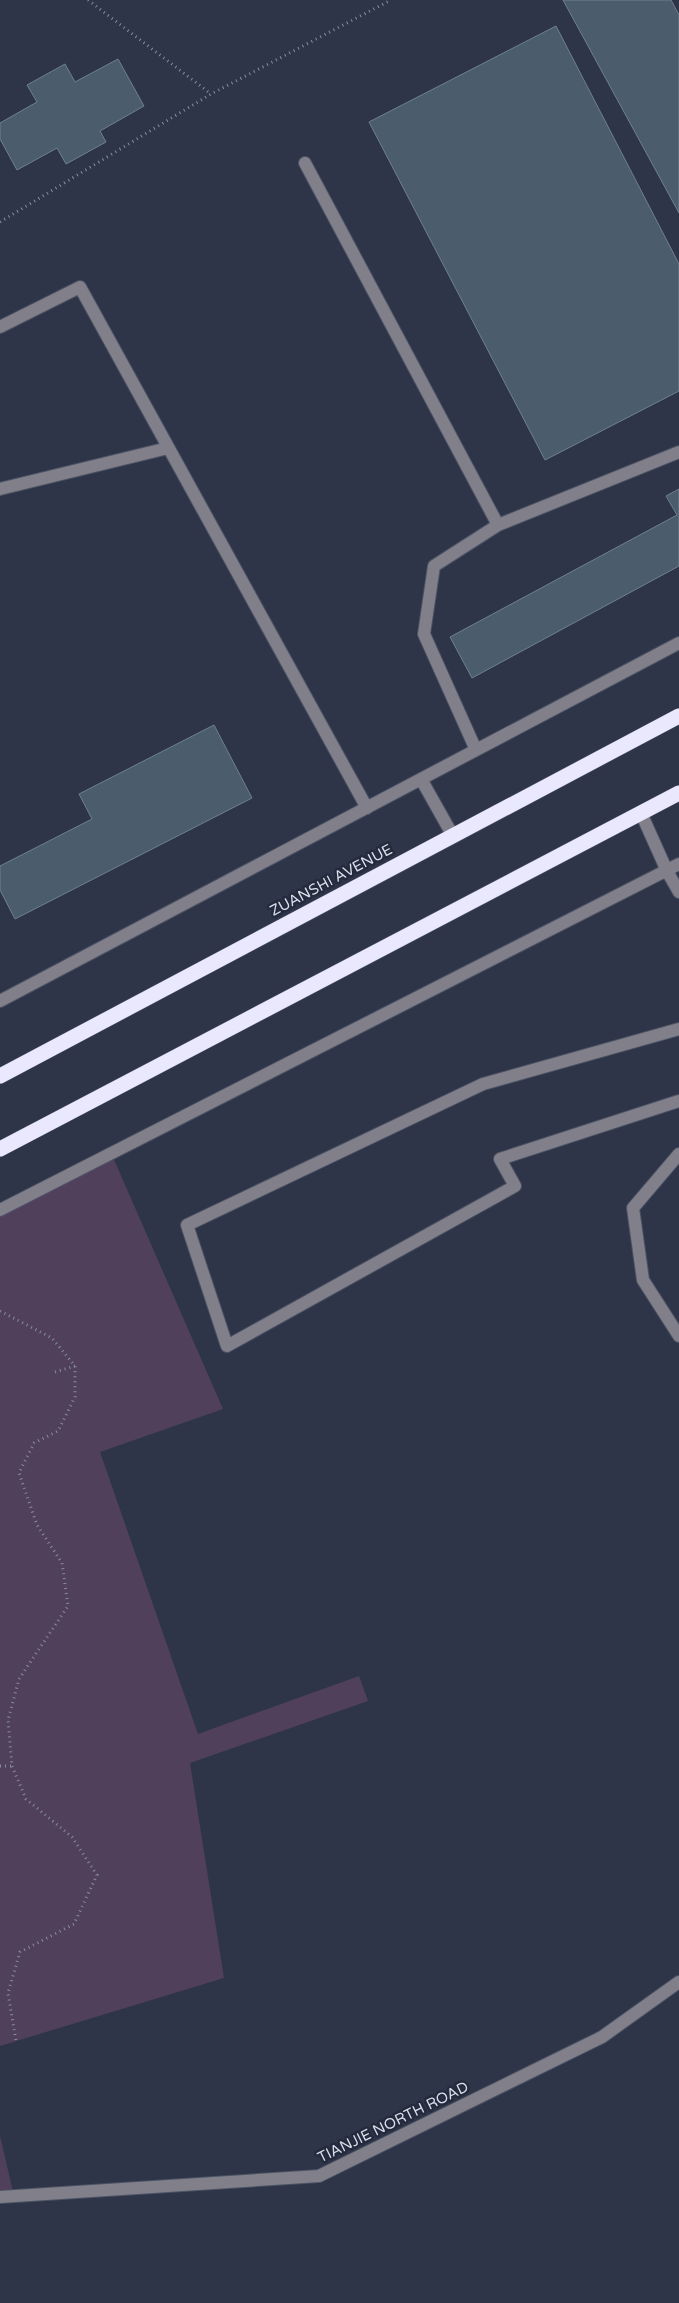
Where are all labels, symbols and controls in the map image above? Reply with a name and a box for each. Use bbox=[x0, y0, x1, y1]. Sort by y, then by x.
street label: ZUANSHI AVENUE bbox=[267, 840, 395, 920]
street label: TIANJIE NORTH ROAD bbox=[315, 2078, 471, 2166]

